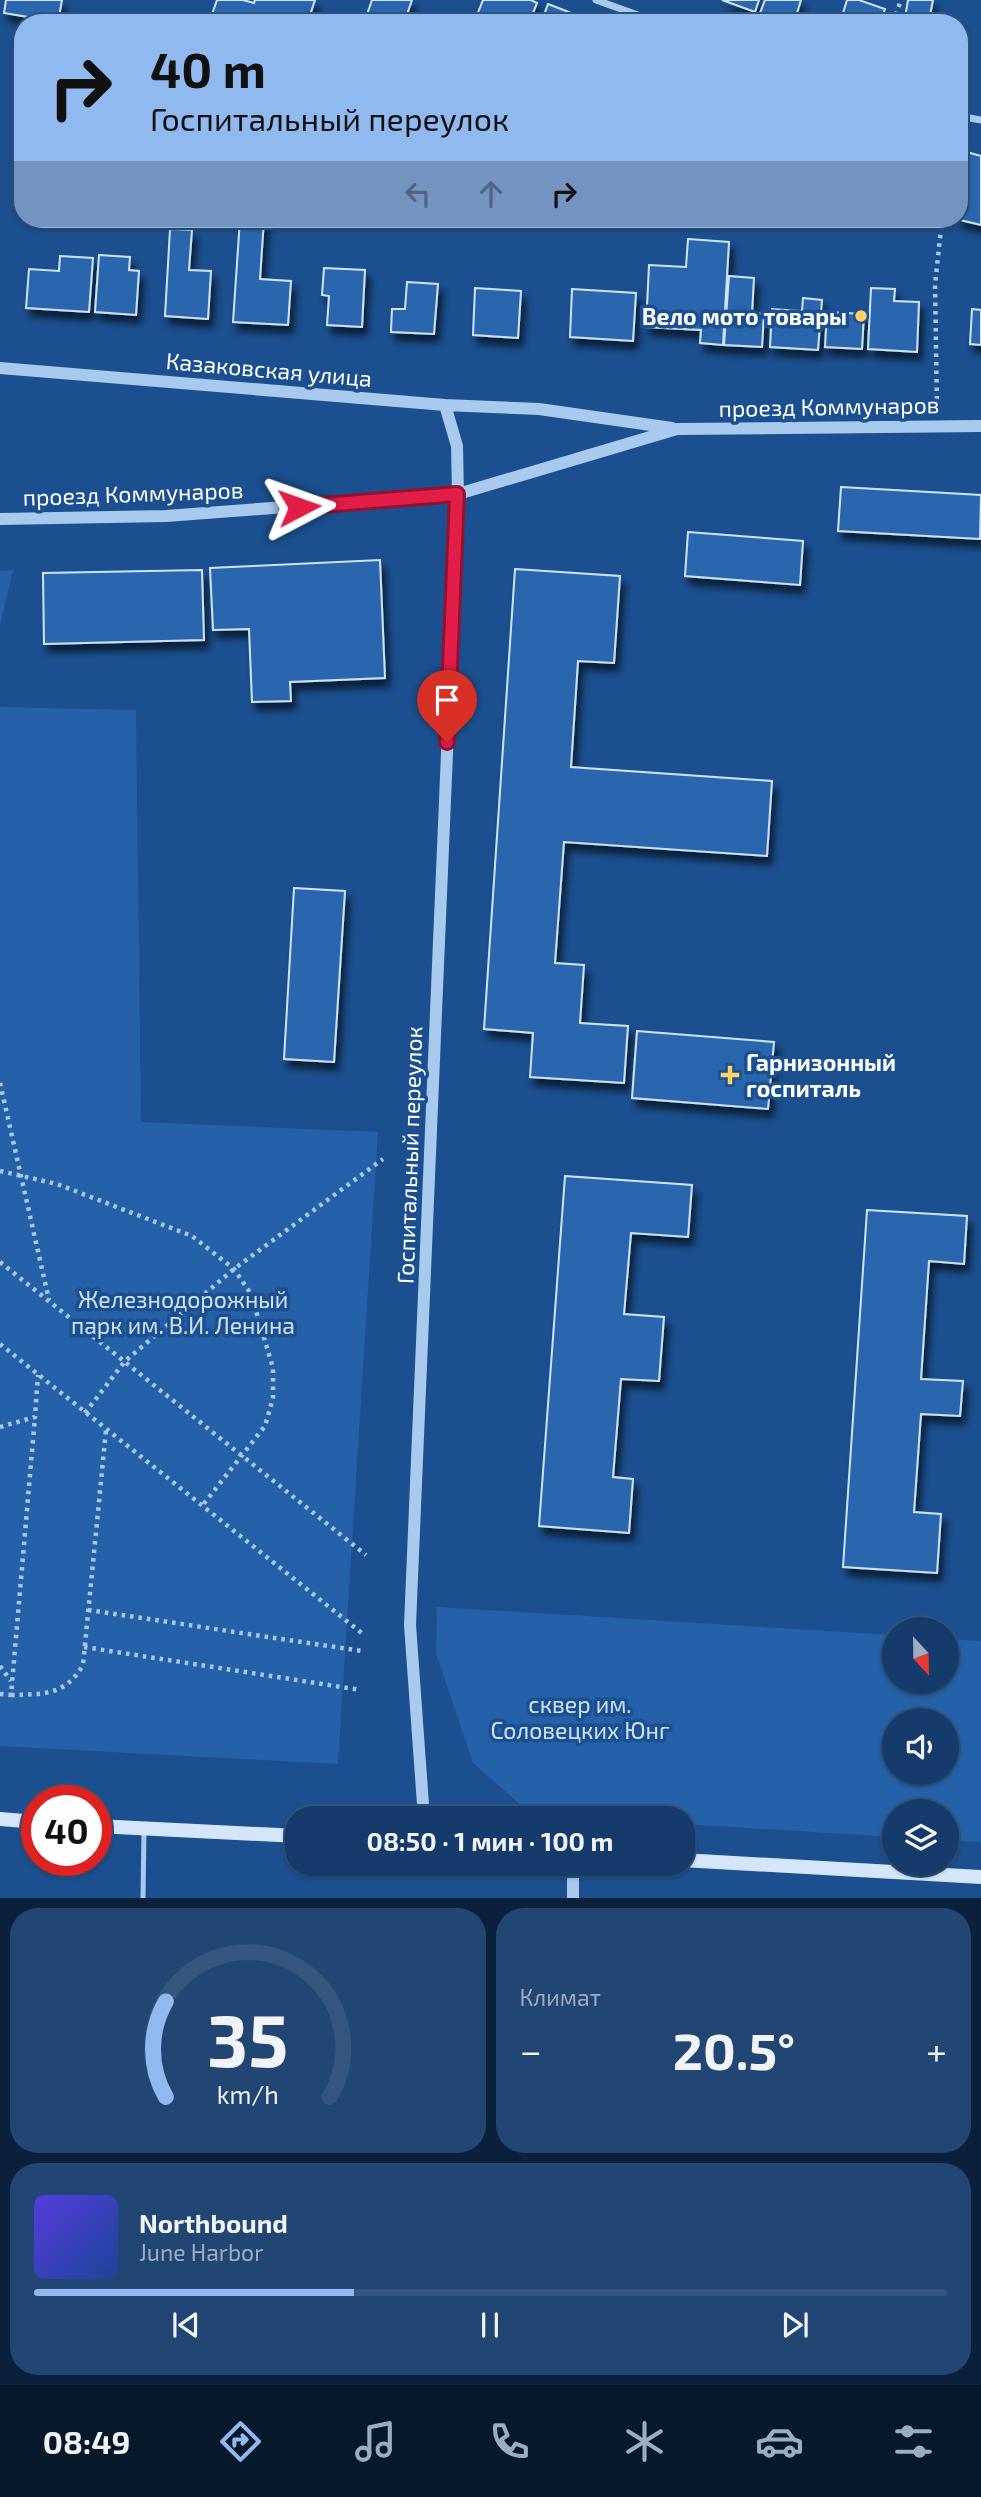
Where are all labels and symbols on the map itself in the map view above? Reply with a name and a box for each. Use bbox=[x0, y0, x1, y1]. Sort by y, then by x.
place label: Вело мото товары bbox=[642, 302, 847, 330]
marker: Вело мото товары bbox=[853, 308, 869, 324]
street label: Казаковская улица bbox=[165, 346, 373, 393]
street label: проезд Коммунаров bbox=[718, 390, 940, 423]
position arrow bbox=[262, 470, 336, 544]
street label: проезд Коммунаров bbox=[22, 475, 244, 512]
pin bbox=[417, 670, 477, 742]
street label: Госпитальный переулок bbox=[391, 1026, 428, 1284]
place label: Гарнизонный госпиталь bbox=[746, 1048, 896, 1102]
marker: Гарнизонный госпиталь bbox=[720, 1065, 740, 1085]
park label: Железнодорожный парк им. В.И. Ленина bbox=[71, 1285, 295, 1339]
north arrow bbox=[882, 1617, 959, 1694]
park label: сквер им. Соловецких Юнг bbox=[490, 1690, 670, 1744]
speed limit sign: 40 bbox=[21, 1785, 112, 1876]

